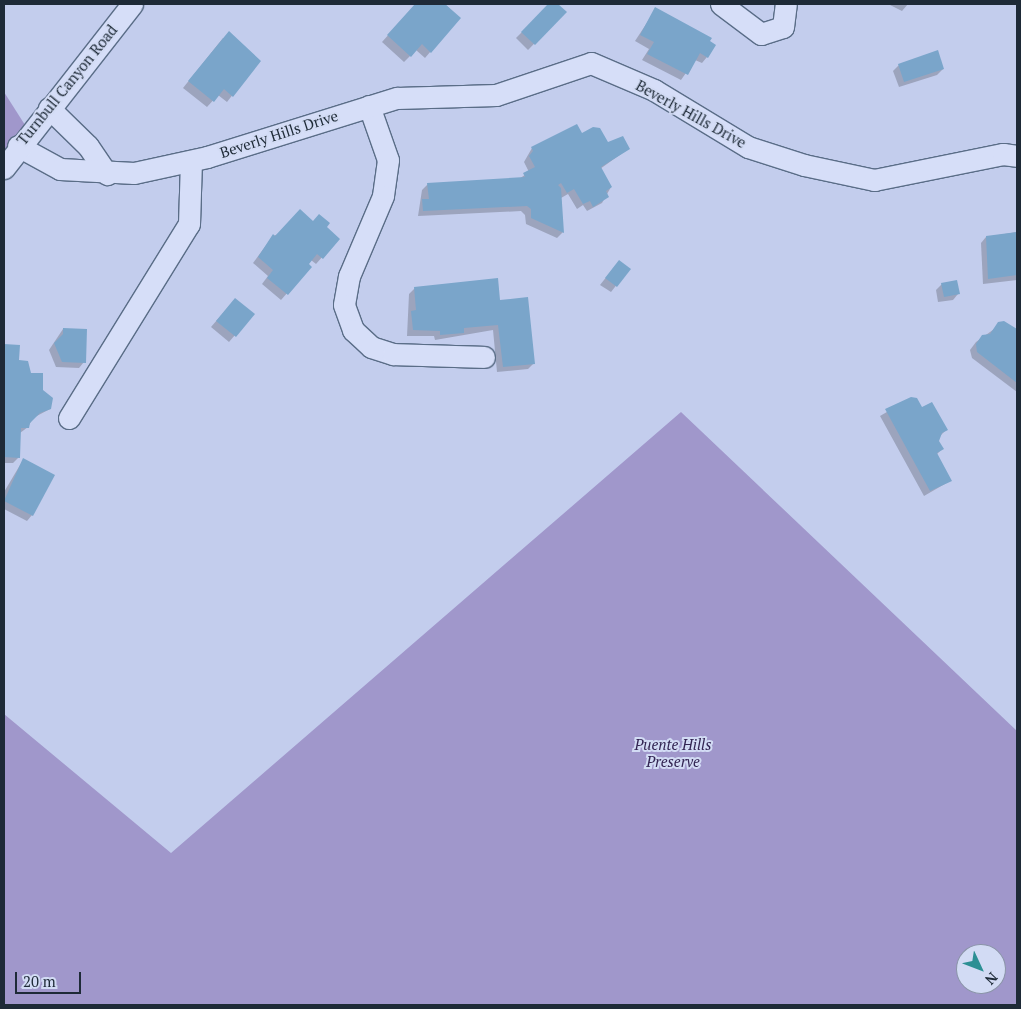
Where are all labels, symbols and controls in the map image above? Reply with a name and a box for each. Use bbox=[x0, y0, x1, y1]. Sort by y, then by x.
street label: Turnbull Canyon Road bbox=[13, 21, 121, 149]
street label: Beverly Hills Drive bbox=[633, 76, 749, 152]
street label: Beverly Hills Drive bbox=[218, 106, 340, 162]
park label: Puente Hills Preserve bbox=[634, 735, 712, 770]
north arrow bbox=[956, 944, 1006, 994]
scale bar bbox=[18, 962, 84, 994]
text: N bbox=[981, 969, 1002, 989]
text: 20 m bbox=[23, 971, 56, 991]

